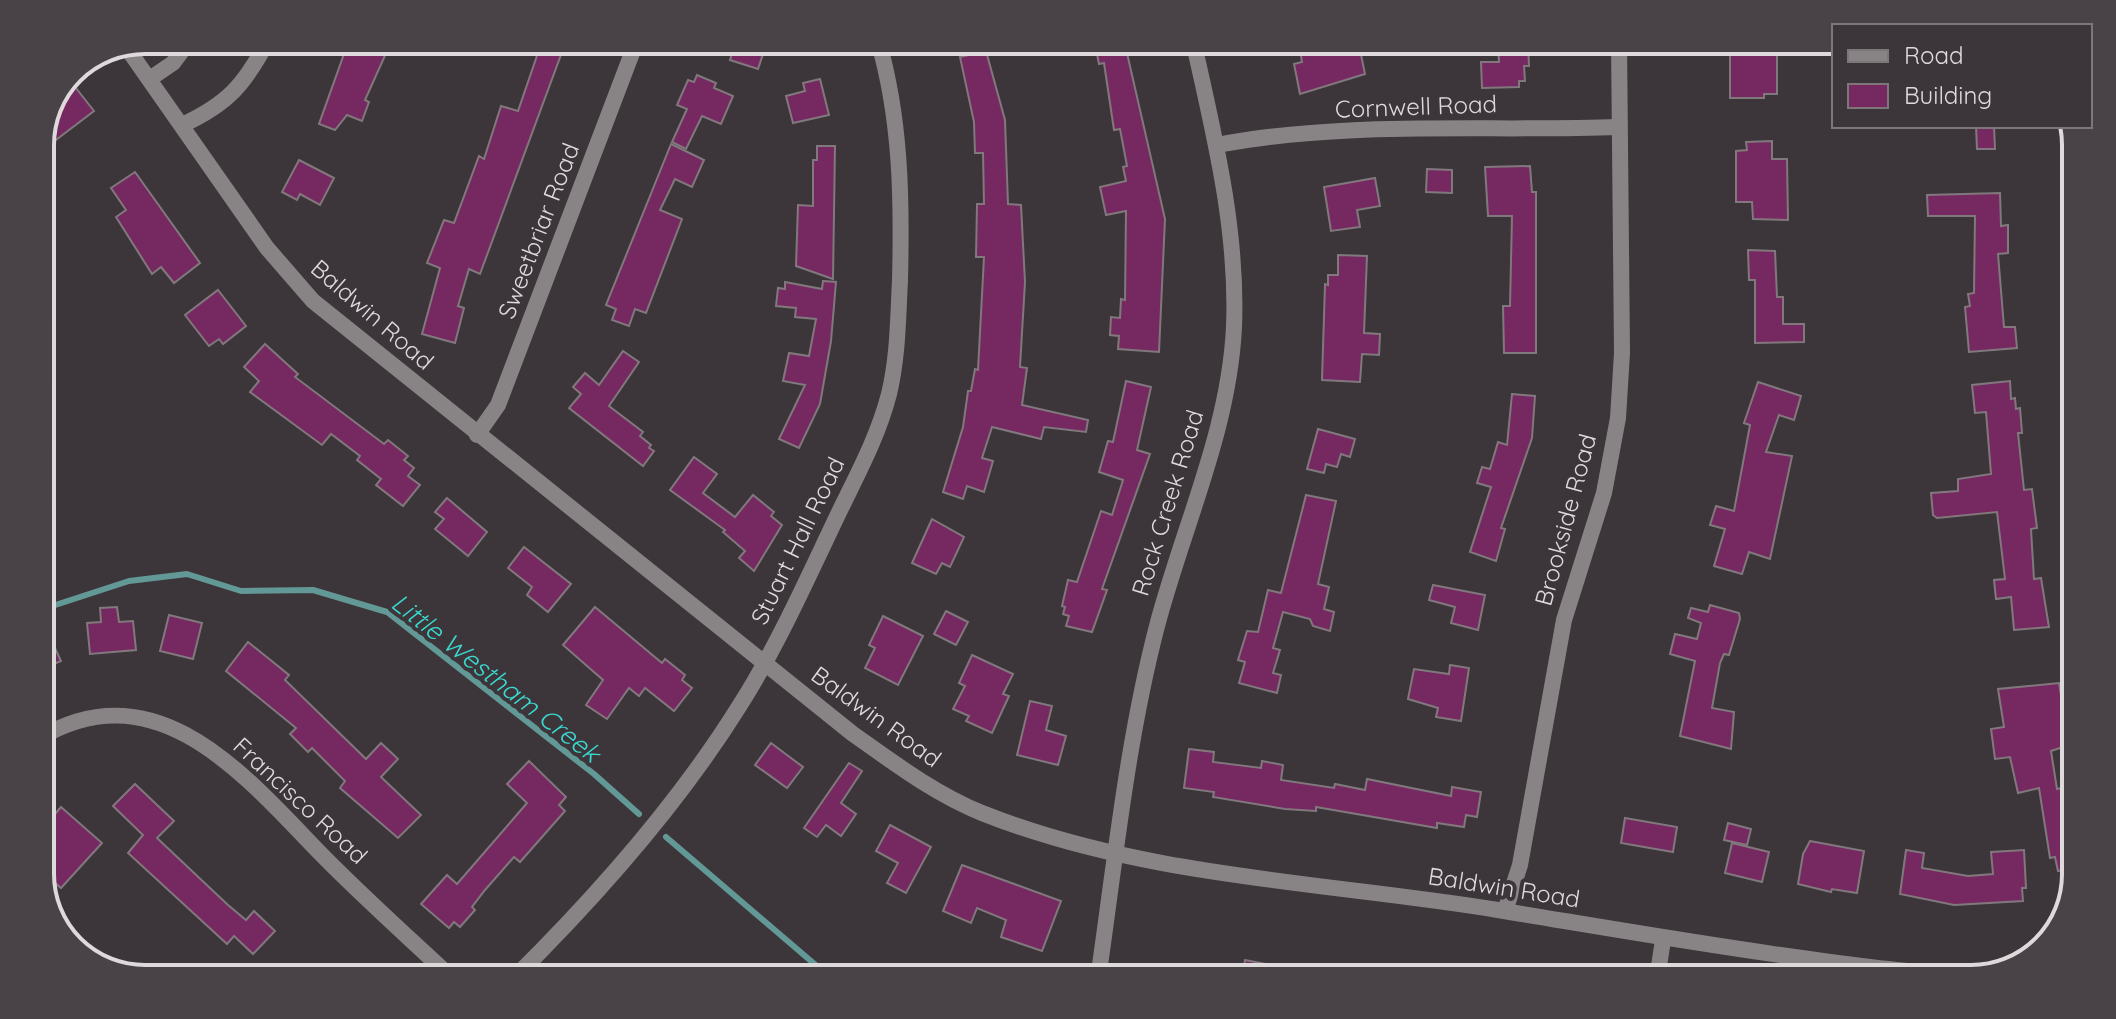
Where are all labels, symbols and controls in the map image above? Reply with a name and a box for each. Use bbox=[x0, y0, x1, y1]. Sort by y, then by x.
legend bbox=[1832, 24, 2092, 128]
text: Road bbox=[1904, 40, 1964, 70]
text: Building bbox=[1904, 80, 1992, 110]
street label: Cornwell Road bbox=[1334, 88, 1497, 124]
street label: Sweetbriar Road bbox=[491, 139, 585, 323]
street label: Baldwin Road bbox=[305, 253, 440, 376]
street label: Rock Creek Road bbox=[1125, 406, 1210, 599]
street label: Brookside Road bbox=[1528, 431, 1602, 609]
street label: Stuart Hall Road bbox=[744, 452, 851, 629]
water label: Little Westham Creek bbox=[385, 586, 609, 771]
street label: Baldwin Road bbox=[806, 659, 947, 773]
street label: Francisco Road bbox=[227, 730, 374, 870]
street label: Baldwin Road bbox=[1426, 860, 1582, 914]

